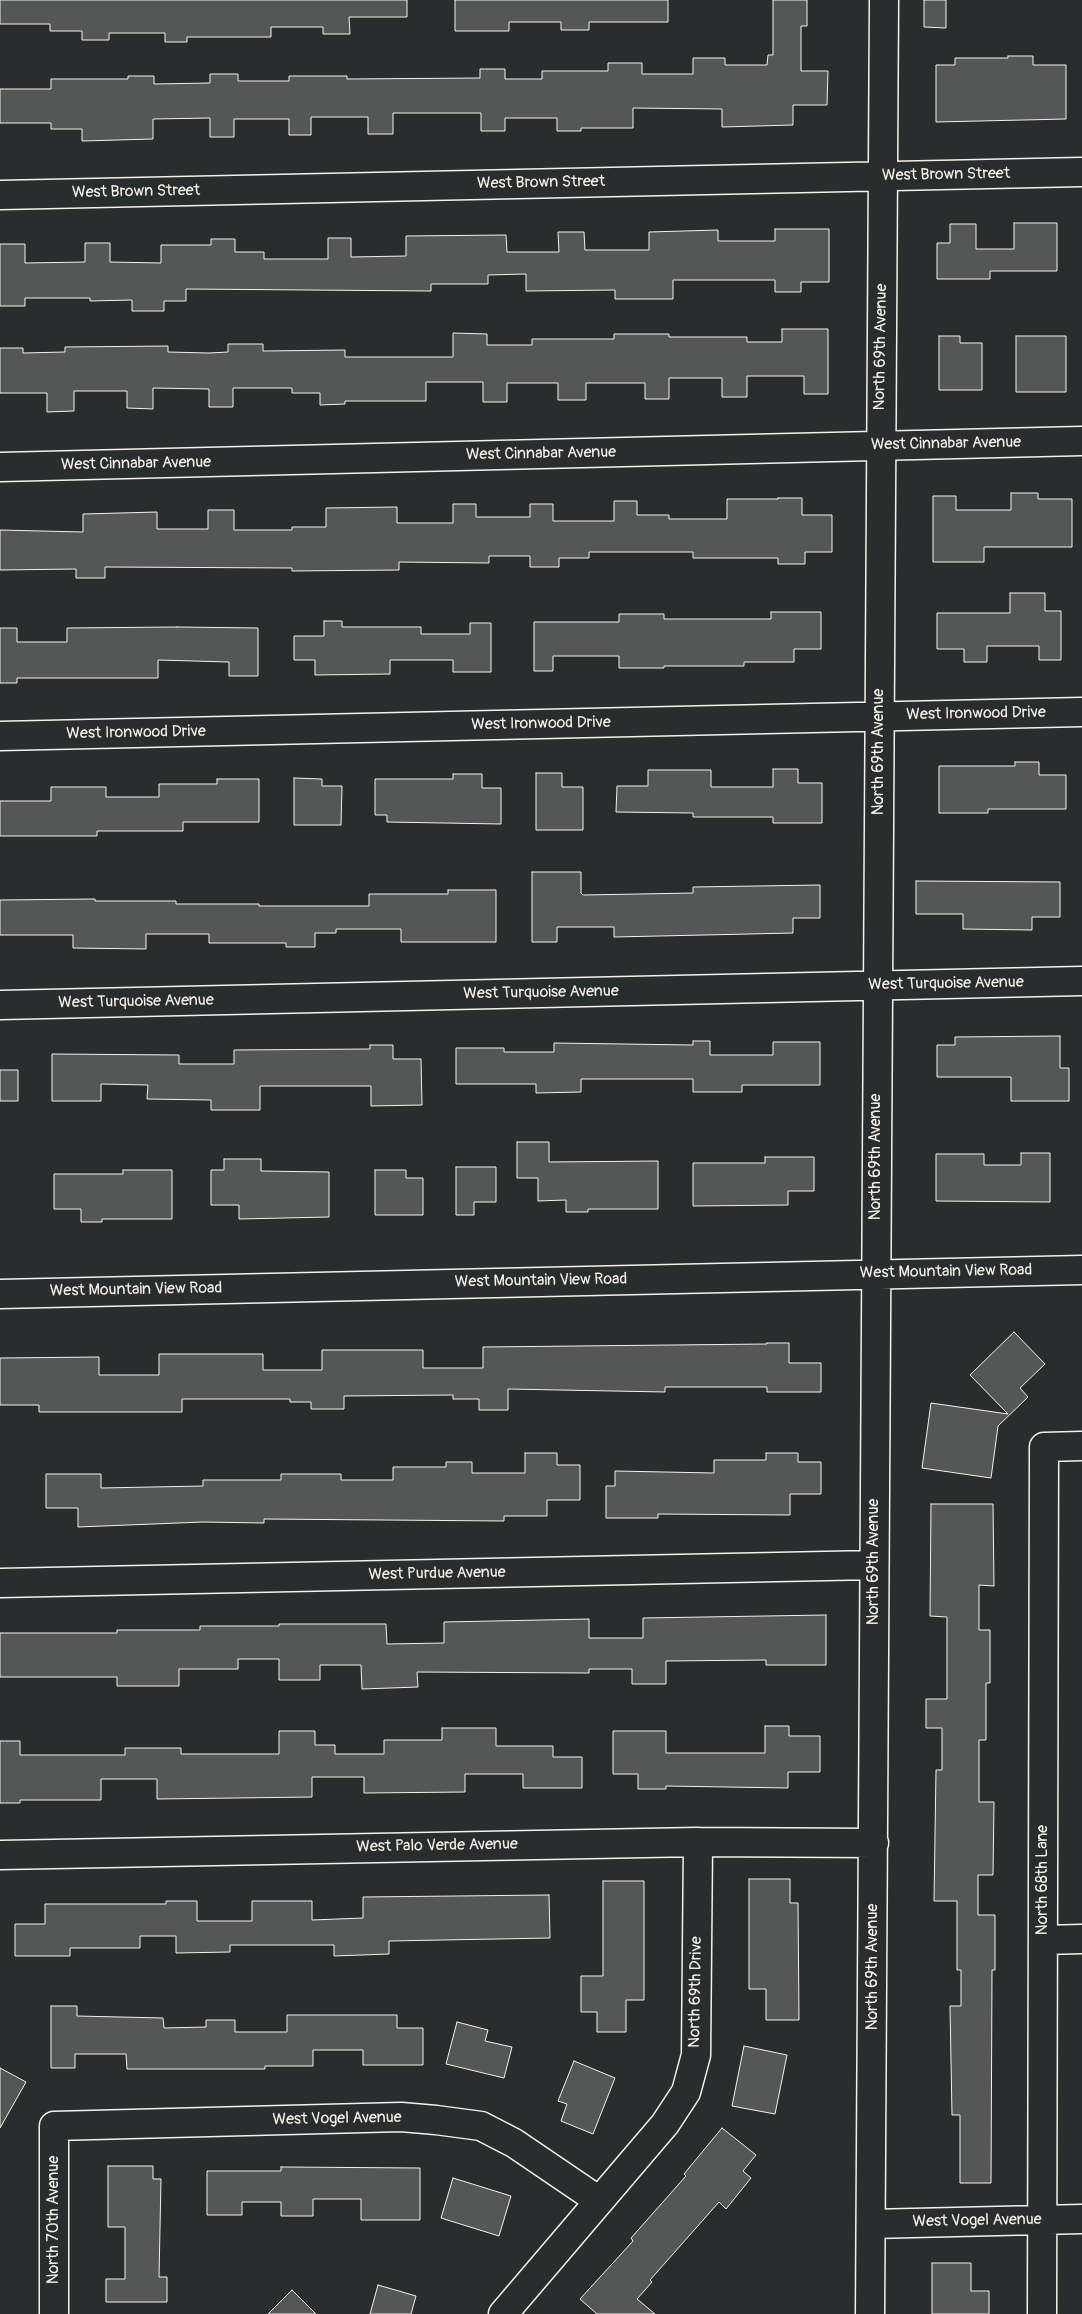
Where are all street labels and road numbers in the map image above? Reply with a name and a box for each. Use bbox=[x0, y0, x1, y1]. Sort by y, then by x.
street label: West Brown Street bbox=[882, 164, 1010, 186]
street label: West Brown Street bbox=[477, 172, 605, 194]
street label: West Brown Street bbox=[72, 181, 200, 203]
street label: North 69th Avenue bbox=[870, 283, 892, 411]
street label: West Cinnabar Avenue bbox=[871, 433, 1021, 455]
street label: West Cinnabar Avenue bbox=[466, 443, 616, 465]
street label: West Cinnabar Avenue bbox=[61, 453, 211, 475]
street label: North 69th Avenue bbox=[869, 689, 889, 815]
street label: West Ironwood Drive bbox=[906, 703, 1046, 725]
street label: West Ironwood Drive bbox=[471, 713, 611, 735]
street label: West Ironwood Drive bbox=[66, 722, 206, 744]
street label: West Turquoise Avenue bbox=[868, 973, 1024, 995]
street label: West Turquoise Avenue bbox=[463, 982, 619, 1004]
street label: West Turquoise Avenue bbox=[58, 991, 214, 1013]
street label: North 69th Avenue bbox=[866, 1094, 886, 1220]
street label: West Mountain View Road bbox=[860, 1261, 1032, 1283]
street label: West Mountain View Road bbox=[455, 1270, 627, 1292]
street label: West Mountain View Road bbox=[50, 1279, 222, 1301]
street label: North 69th Avenue bbox=[864, 1499, 884, 1625]
street label: West Purdue Avenue bbox=[368, 1563, 506, 1585]
street label: North 68th Lane bbox=[1033, 1825, 1053, 1935]
street label: West Palo Verde Avenue bbox=[356, 1835, 518, 1857]
street label: North 69th Avenue bbox=[863, 1904, 883, 2030]
street label: North 69th Drive bbox=[685, 1936, 707, 2048]
street label: West Vogel Avenue bbox=[272, 2108, 402, 2130]
street label: North 70th Avenue bbox=[44, 2156, 64, 2284]
street label: West Vogel Avenue bbox=[912, 2210, 1042, 2232]

